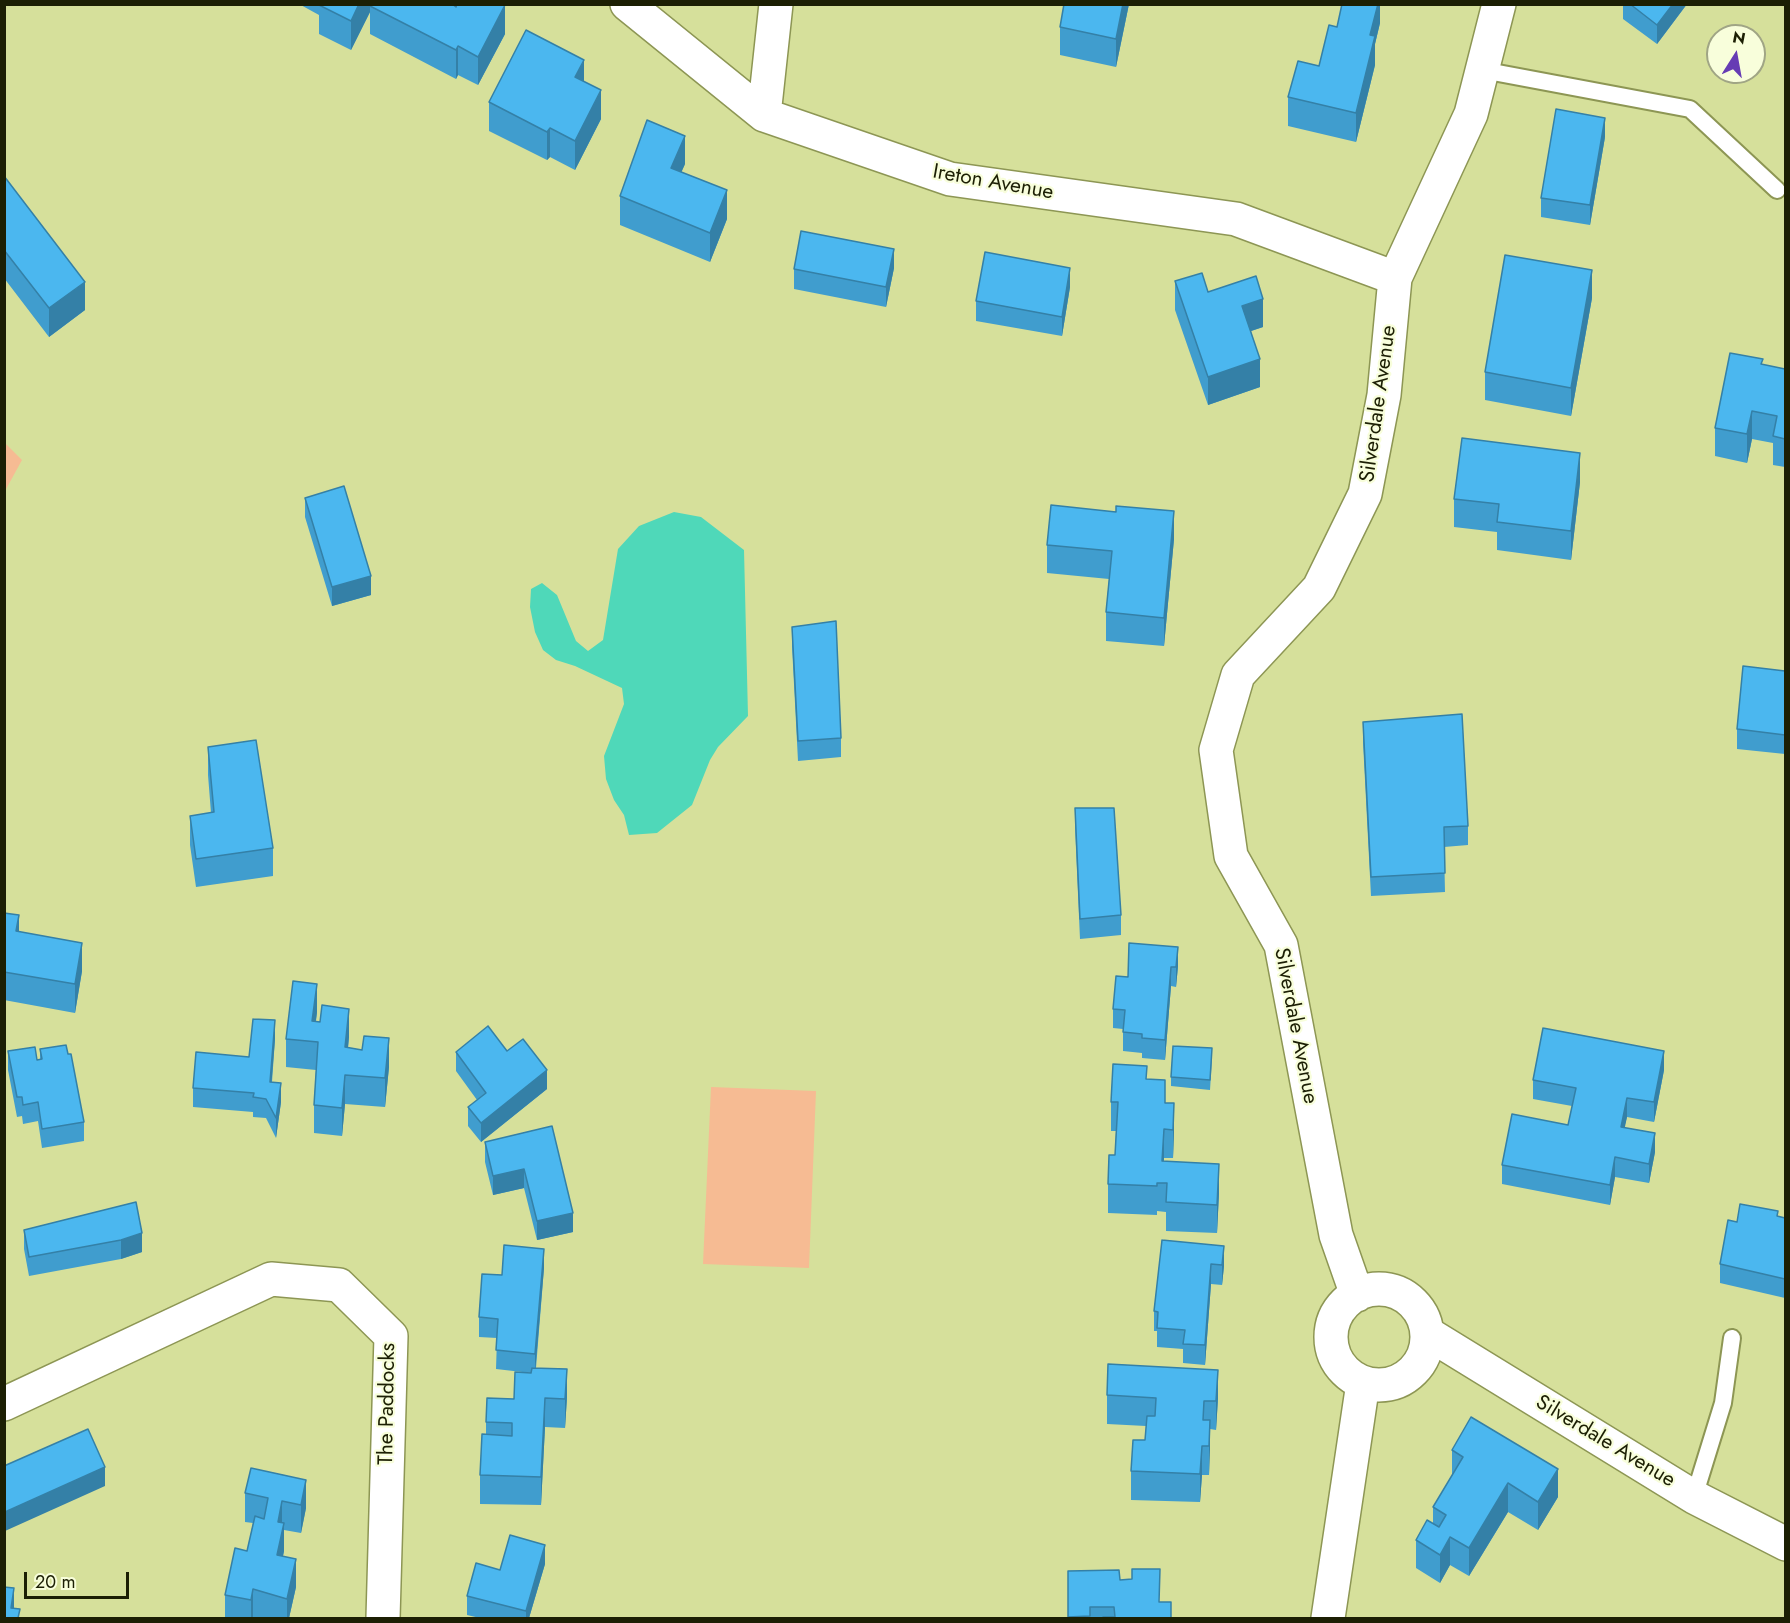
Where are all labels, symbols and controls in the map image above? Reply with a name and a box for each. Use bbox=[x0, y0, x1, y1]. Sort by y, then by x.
north arrow bbox=[1706, 24, 1766, 84]
text: N bbox=[1731, 25, 1748, 50]
street label: Ireton Avenue bbox=[931, 160, 1055, 206]
street label: Silverdale Avenue bbox=[1356, 324, 1402, 484]
street label: Silverdale Avenue bbox=[1268, 946, 1322, 1106]
street label: The Paddocks bbox=[374, 1343, 402, 1465]
street label: Silverdale Avenue bbox=[1531, 1390, 1679, 1494]
scale bar bbox=[27, 1560, 132, 1598]
text: 20 m bbox=[35, 1569, 75, 1595]

